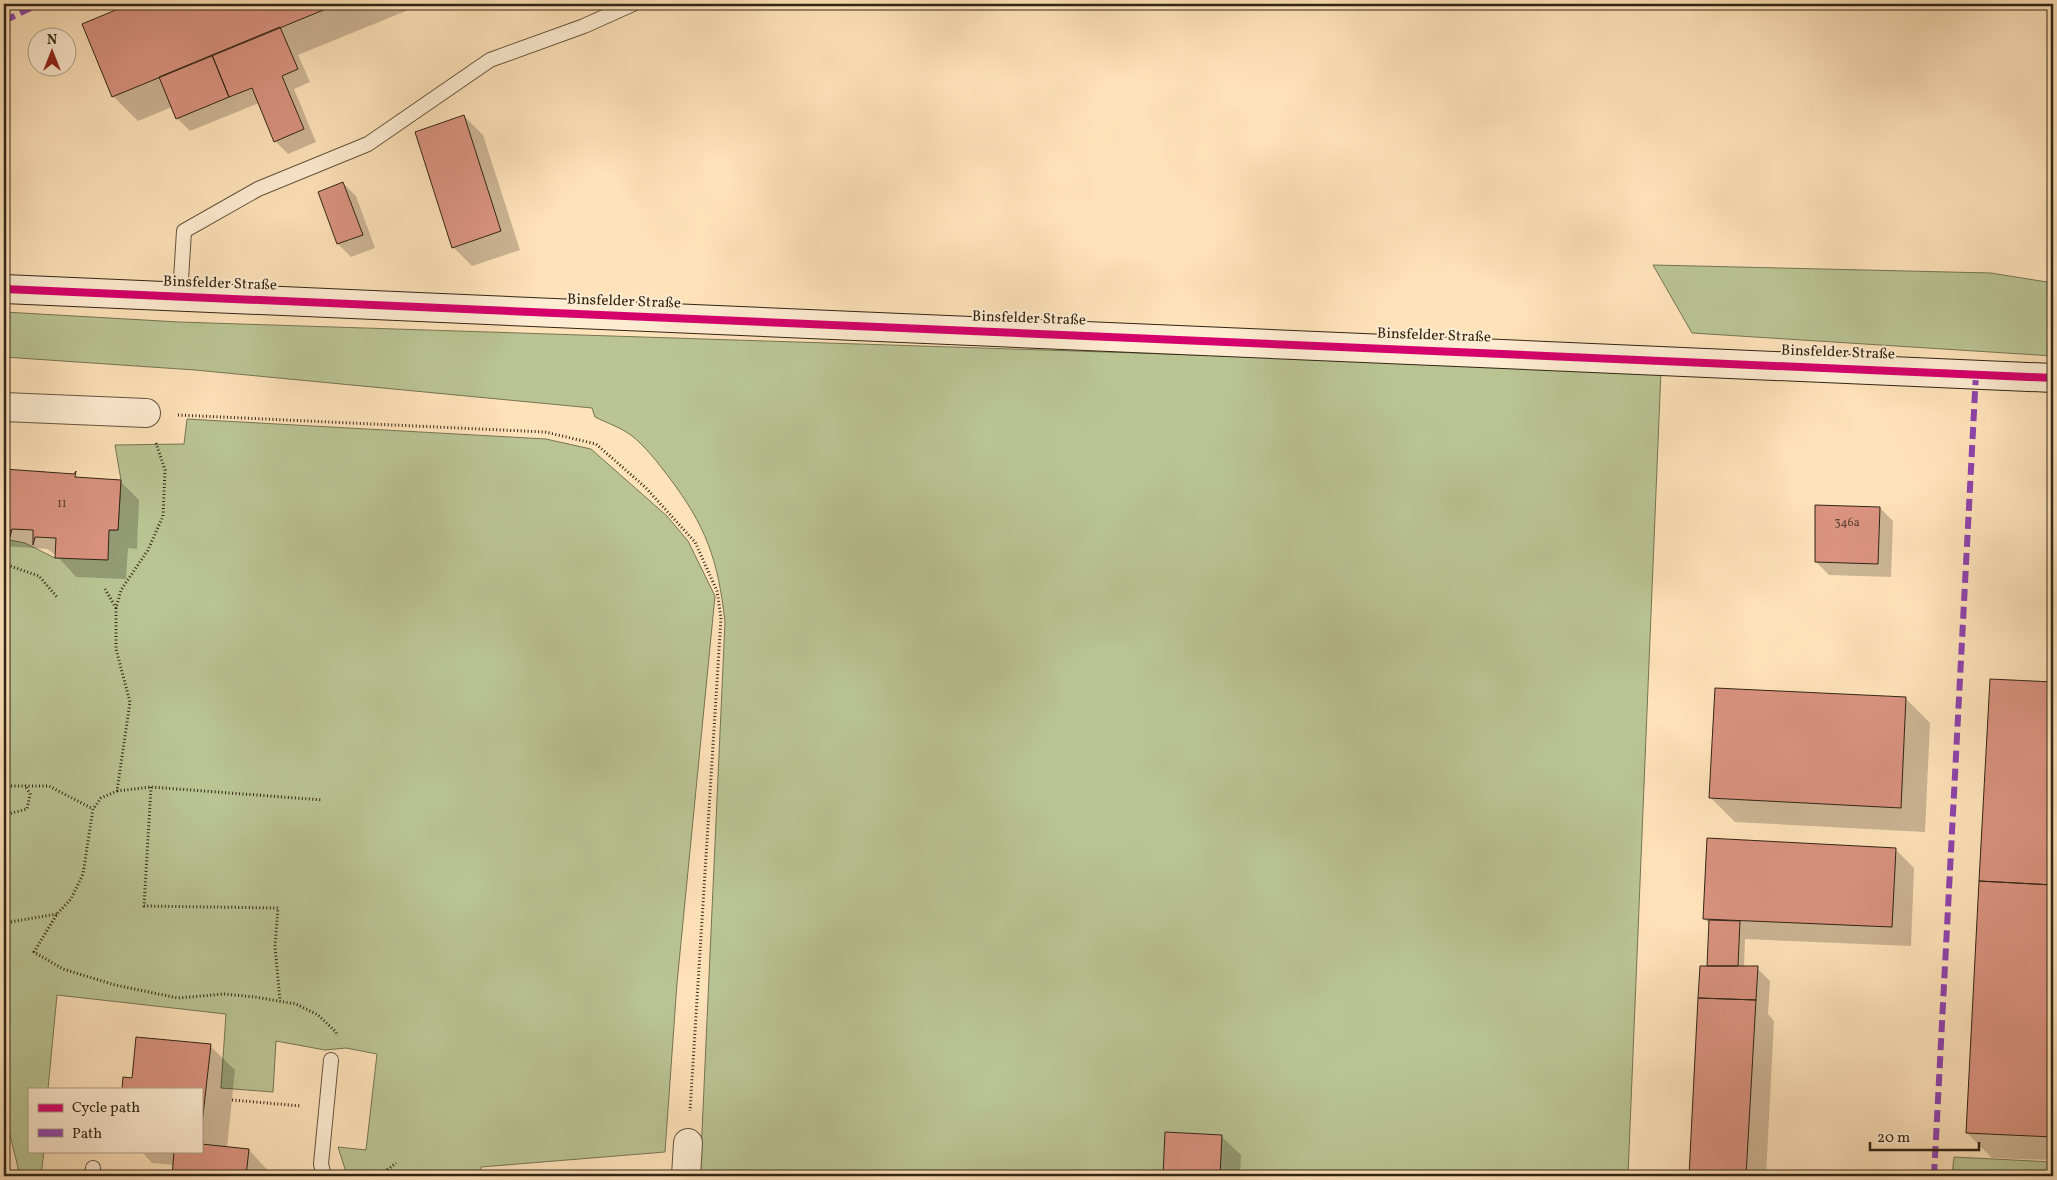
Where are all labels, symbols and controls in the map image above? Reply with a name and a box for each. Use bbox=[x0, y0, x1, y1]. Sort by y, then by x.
north arrow bbox=[28, 28, 78, 78]
text: N bbox=[47, 31, 57, 50]
street label: Binsfelder Straße bbox=[163, 272, 277, 296]
street label: Binsfelder Straße bbox=[567, 290, 681, 314]
street label: Binsfelder Straße bbox=[972, 307, 1086, 331]
street label: Binsfelder Straße bbox=[1377, 324, 1491, 348]
street label: Binsfelder Straße bbox=[1781, 341, 1895, 365]
house number: 11 bbox=[57, 496, 67, 512]
house number: 346a bbox=[1834, 515, 1860, 531]
legend bbox=[28, 1088, 202, 1152]
text: Cycle path bbox=[72, 1098, 140, 1119]
scale bar bbox=[1870, 1120, 1978, 1152]
text: Path bbox=[72, 1124, 102, 1145]
text: 20 m bbox=[1877, 1128, 1910, 1149]

